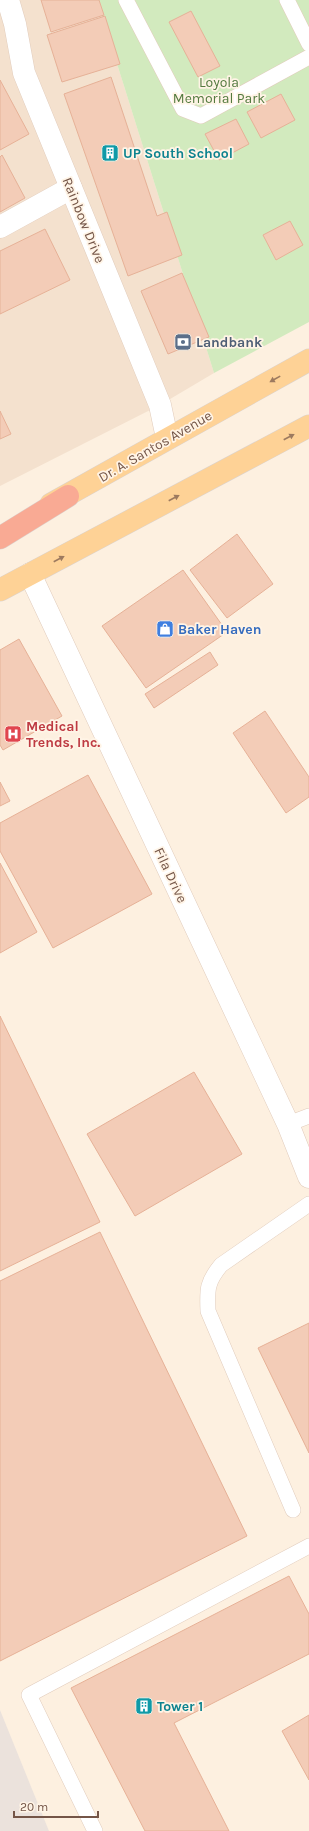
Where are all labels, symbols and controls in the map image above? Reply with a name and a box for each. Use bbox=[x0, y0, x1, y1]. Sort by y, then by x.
park label: Loyola Memorial Park bbox=[173, 74, 265, 107]
building icon: UP South School bbox=[100, 143, 120, 163]
place label: UP South School bbox=[123, 145, 233, 162]
street label: Rainbow Drive bbox=[59, 175, 108, 266]
bank icon: Landbank bbox=[173, 332, 193, 352]
place label: Landbank bbox=[196, 334, 263, 351]
one-way arrow bbox=[269, 376, 281, 382]
street label: Dr. A. Santos Avenue bbox=[95, 407, 215, 486]
one-way arrow bbox=[283, 433, 295, 440]
one-way arrow bbox=[168, 494, 180, 501]
one-way arrow bbox=[53, 555, 65, 562]
shop icon: Baker Haven bbox=[155, 619, 175, 639]
place label: Baker Haven bbox=[178, 621, 261, 638]
place label: Medical Trends, Inc. bbox=[26, 718, 100, 751]
hospital icon: Medical Trends, Inc. bbox=[3, 724, 23, 744]
street label: Fila Drive bbox=[150, 845, 191, 906]
building icon: Tower 1 bbox=[134, 1696, 154, 1716]
place label: Tower 1 bbox=[157, 1698, 203, 1715]
scale bar bbox=[14, 1793, 98, 1819]
text: 20 m bbox=[20, 1800, 48, 1814]

